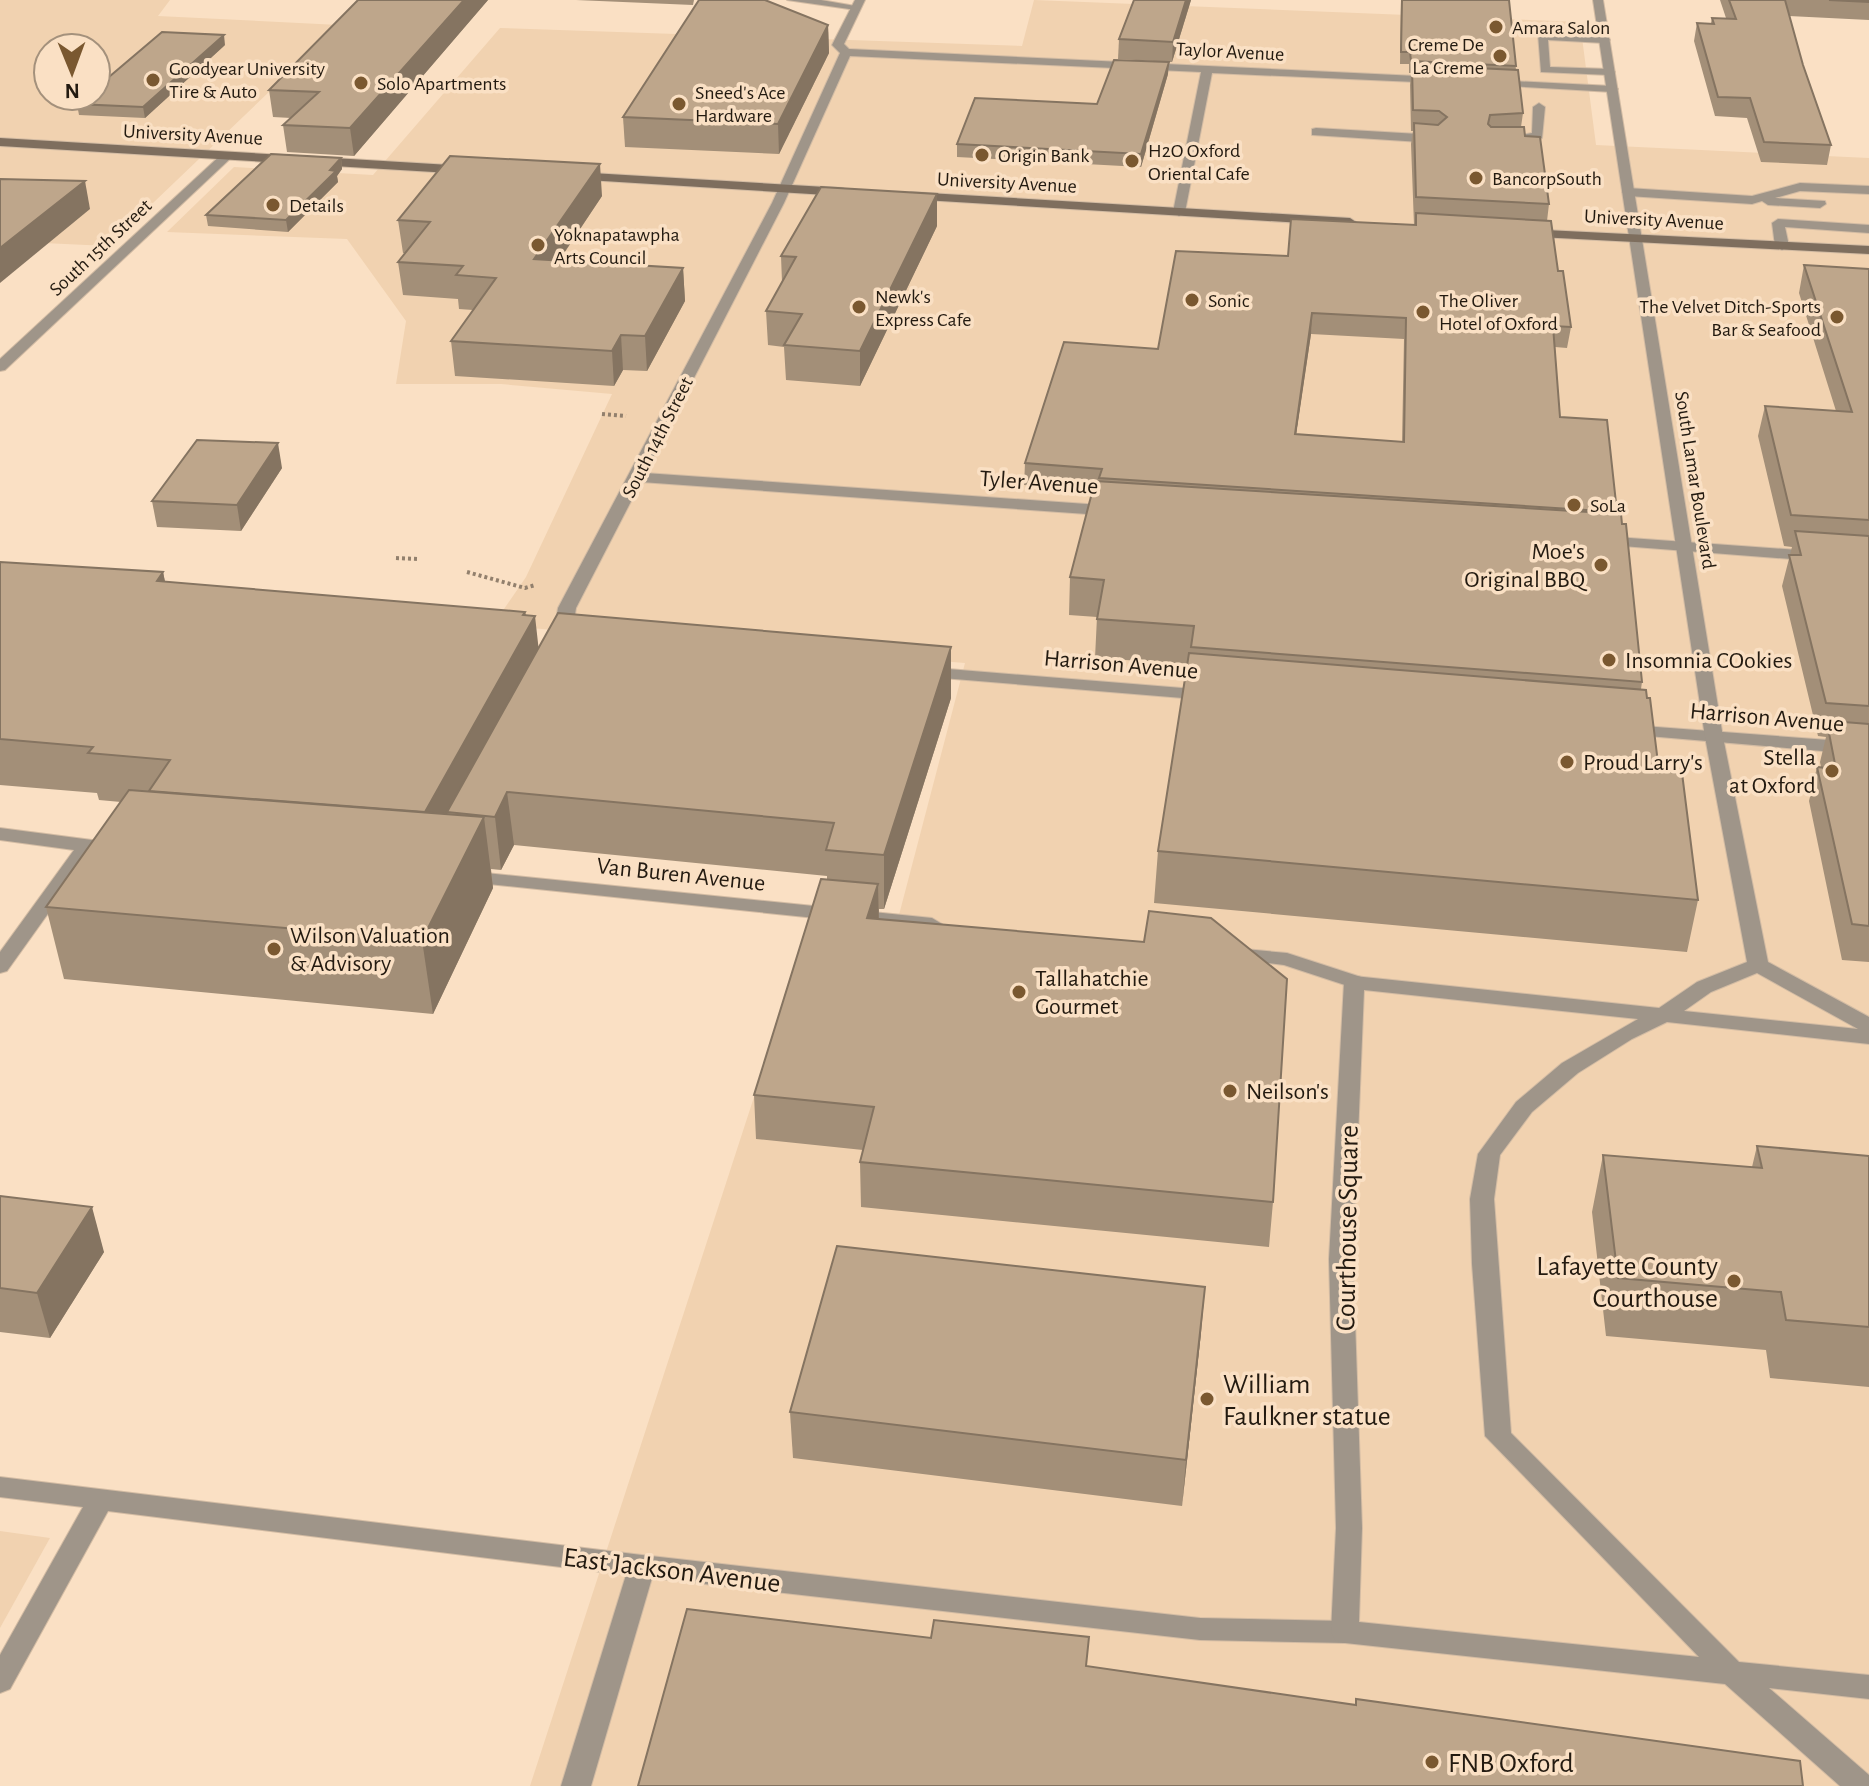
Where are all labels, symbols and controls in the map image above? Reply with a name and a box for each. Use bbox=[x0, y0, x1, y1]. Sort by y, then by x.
marker: Amara Salon bbox=[1487, 18, 1505, 36]
place label: Amara Salon bbox=[1512, 18, 1610, 38]
north arrow bbox=[32, 32, 112, 112]
place label: Creme De La Creme bbox=[1408, 35, 1484, 78]
street label: Taylor Avenue bbox=[1175, 39, 1285, 65]
marker: Creme De La Creme bbox=[1491, 47, 1509, 65]
place label: Goodyear University Tire & Auto bbox=[169, 59, 326, 102]
marker: Goodyear University Tire & Auto bbox=[144, 71, 162, 89]
marker: Solo Apartments bbox=[352, 74, 370, 92]
place label: Solo Apartments bbox=[377, 74, 506, 94]
text: N bbox=[64, 80, 80, 102]
place label: Sneed's Ace Hardware bbox=[695, 83, 786, 126]
marker: Sneed's Ace Hardware bbox=[670, 95, 688, 113]
street label: University Avenue bbox=[123, 121, 263, 149]
place label: H2O Oxford Oriental Cafe bbox=[1148, 141, 1250, 184]
marker: Origin Bank bbox=[973, 146, 991, 164]
place label: Origin Bank bbox=[998, 146, 1089, 166]
marker: H2O Oxford Oriental Cafe bbox=[1123, 152, 1141, 170]
street label: University Avenue bbox=[937, 169, 1077, 197]
marker: BancorpSouth bbox=[1467, 169, 1485, 187]
place label: BancorpSouth bbox=[1492, 169, 1602, 189]
street label: South 15th Street bbox=[46, 195, 156, 300]
marker: Details bbox=[264, 196, 282, 214]
place label: Details bbox=[289, 196, 344, 216]
street label: University Avenue bbox=[1584, 206, 1724, 234]
place label: Yoknapatawpha Arts Council bbox=[554, 225, 680, 268]
marker: Yoknapatawpha Arts Council bbox=[529, 236, 547, 254]
place label: Newk's Express Cafe bbox=[875, 287, 971, 330]
marker: Sonic bbox=[1183, 291, 1201, 309]
place label: Sonic bbox=[1208, 291, 1250, 311]
place label: The Oliver Hotel of Oxford bbox=[1439, 291, 1558, 334]
place label: The Velvet Ditch-Sports Bar & Seafood bbox=[1639, 297, 1821, 340]
marker: Newk's Express Cafe bbox=[850, 298, 868, 316]
marker: The Oliver Hotel of Oxford bbox=[1414, 303, 1432, 321]
marker: The Velvet Ditch-Sports Bar & Seafood bbox=[1828, 308, 1846, 326]
street label: South 14th Street bbox=[619, 373, 697, 501]
street label: South Lamar Boulevard bbox=[1671, 390, 1719, 571]
street label: Tyler Avenue bbox=[979, 467, 1099, 499]
marker: SoLa bbox=[1565, 496, 1583, 514]
place label: SoLa bbox=[1590, 496, 1626, 516]
place label: Moe's Original BBQ bbox=[1464, 540, 1588, 592]
marker: Moe's Original BBQ bbox=[1592, 556, 1610, 574]
street label: Harrison Avenue bbox=[1043, 646, 1199, 684]
place label: Insomnia COokies bbox=[1625, 649, 1792, 673]
marker: Insomnia COokies bbox=[1600, 651, 1618, 669]
street label: Harrison Avenue bbox=[1689, 699, 1845, 737]
place label: Stella at Oxford bbox=[1729, 746, 1816, 798]
place label: Proud Larry's bbox=[1583, 751, 1703, 775]
marker: Proud Larry's bbox=[1558, 753, 1576, 771]
marker: Stella at Oxford bbox=[1823, 762, 1841, 780]
street label: Van Buren Avenue bbox=[595, 854, 766, 896]
place label: Wilson Valuation & Advisory bbox=[290, 924, 450, 976]
marker: Wilson Valuation & Advisory bbox=[265, 940, 283, 958]
place label: Tallahatchie Gourmet bbox=[1035, 967, 1149, 1019]
marker: Tallahatchie Gourmet bbox=[1010, 983, 1028, 1001]
place label: Neilson's bbox=[1246, 1080, 1329, 1104]
marker: Neilson's bbox=[1221, 1082, 1239, 1100]
street label: Courthouse Square bbox=[1332, 1125, 1364, 1331]
place label: Lafayette County Courthouse bbox=[1536, 1253, 1718, 1313]
marker: Lafayette County Courthouse bbox=[1725, 1272, 1743, 1290]
place label: William Faulkner statue bbox=[1223, 1371, 1391, 1431]
marker: William Faulkner statue bbox=[1198, 1390, 1216, 1408]
street label: East Jackson Avenue bbox=[561, 1544, 782, 1598]
place label: FNB Oxford bbox=[1448, 1750, 1574, 1778]
marker: FNB Oxford bbox=[1423, 1753, 1441, 1771]

